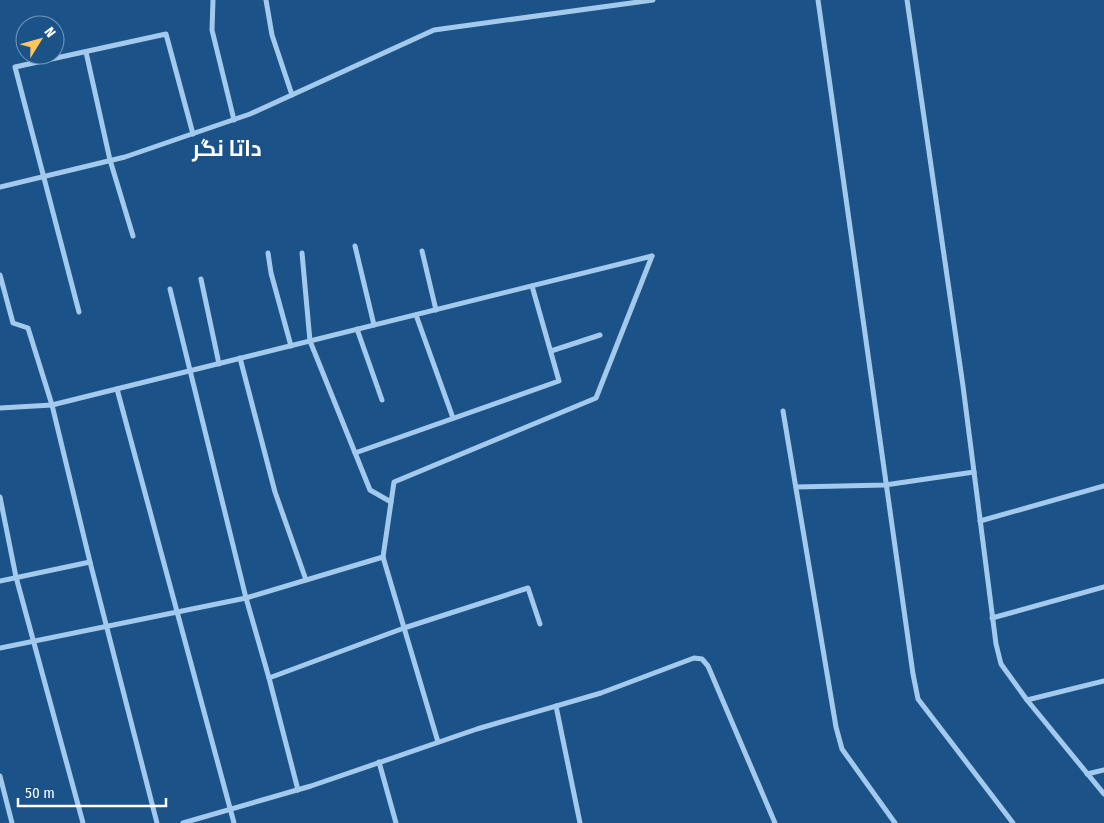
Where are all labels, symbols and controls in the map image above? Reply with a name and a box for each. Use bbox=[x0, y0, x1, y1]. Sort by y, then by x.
north arrow bbox=[15, 15, 65, 65]
text: N bbox=[41, 24, 59, 41]
district label: داتا نگر bbox=[191, 135, 262, 162]
scale bar bbox=[18, 776, 165, 808]
text: 50 m bbox=[25, 784, 55, 802]

